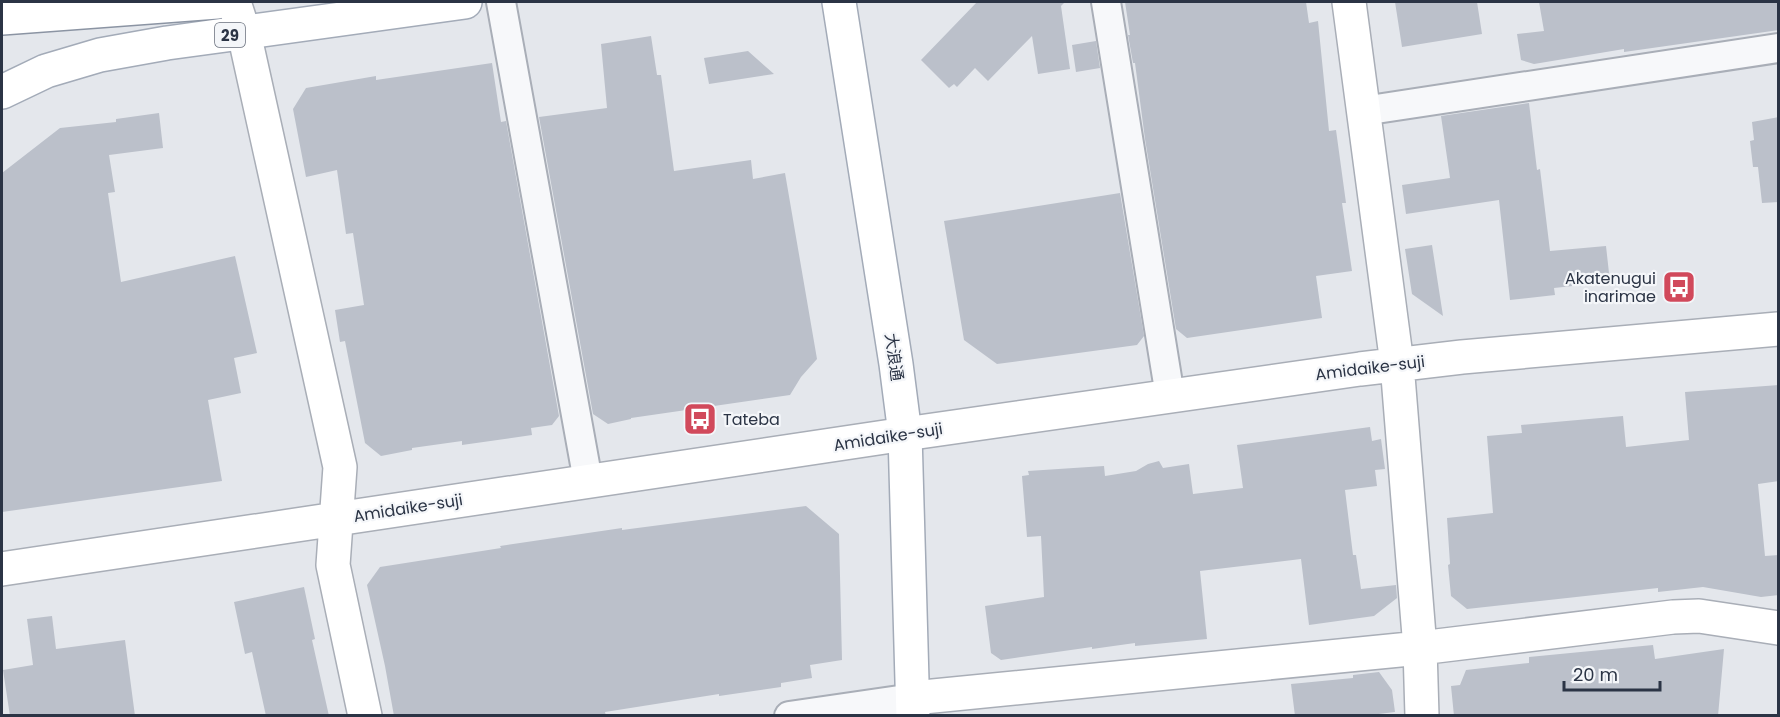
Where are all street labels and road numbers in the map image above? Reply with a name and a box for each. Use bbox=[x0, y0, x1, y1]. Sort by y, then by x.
road number: 29 bbox=[215, 23, 245, 47]
street label: 大浪通 bbox=[879, 332, 909, 382]
street label: Amidaike-suji bbox=[1314, 350, 1426, 386]
street label: Amidaike-suji bbox=[832, 417, 944, 457]
street label: Amidaike-suji bbox=[352, 488, 464, 528]

